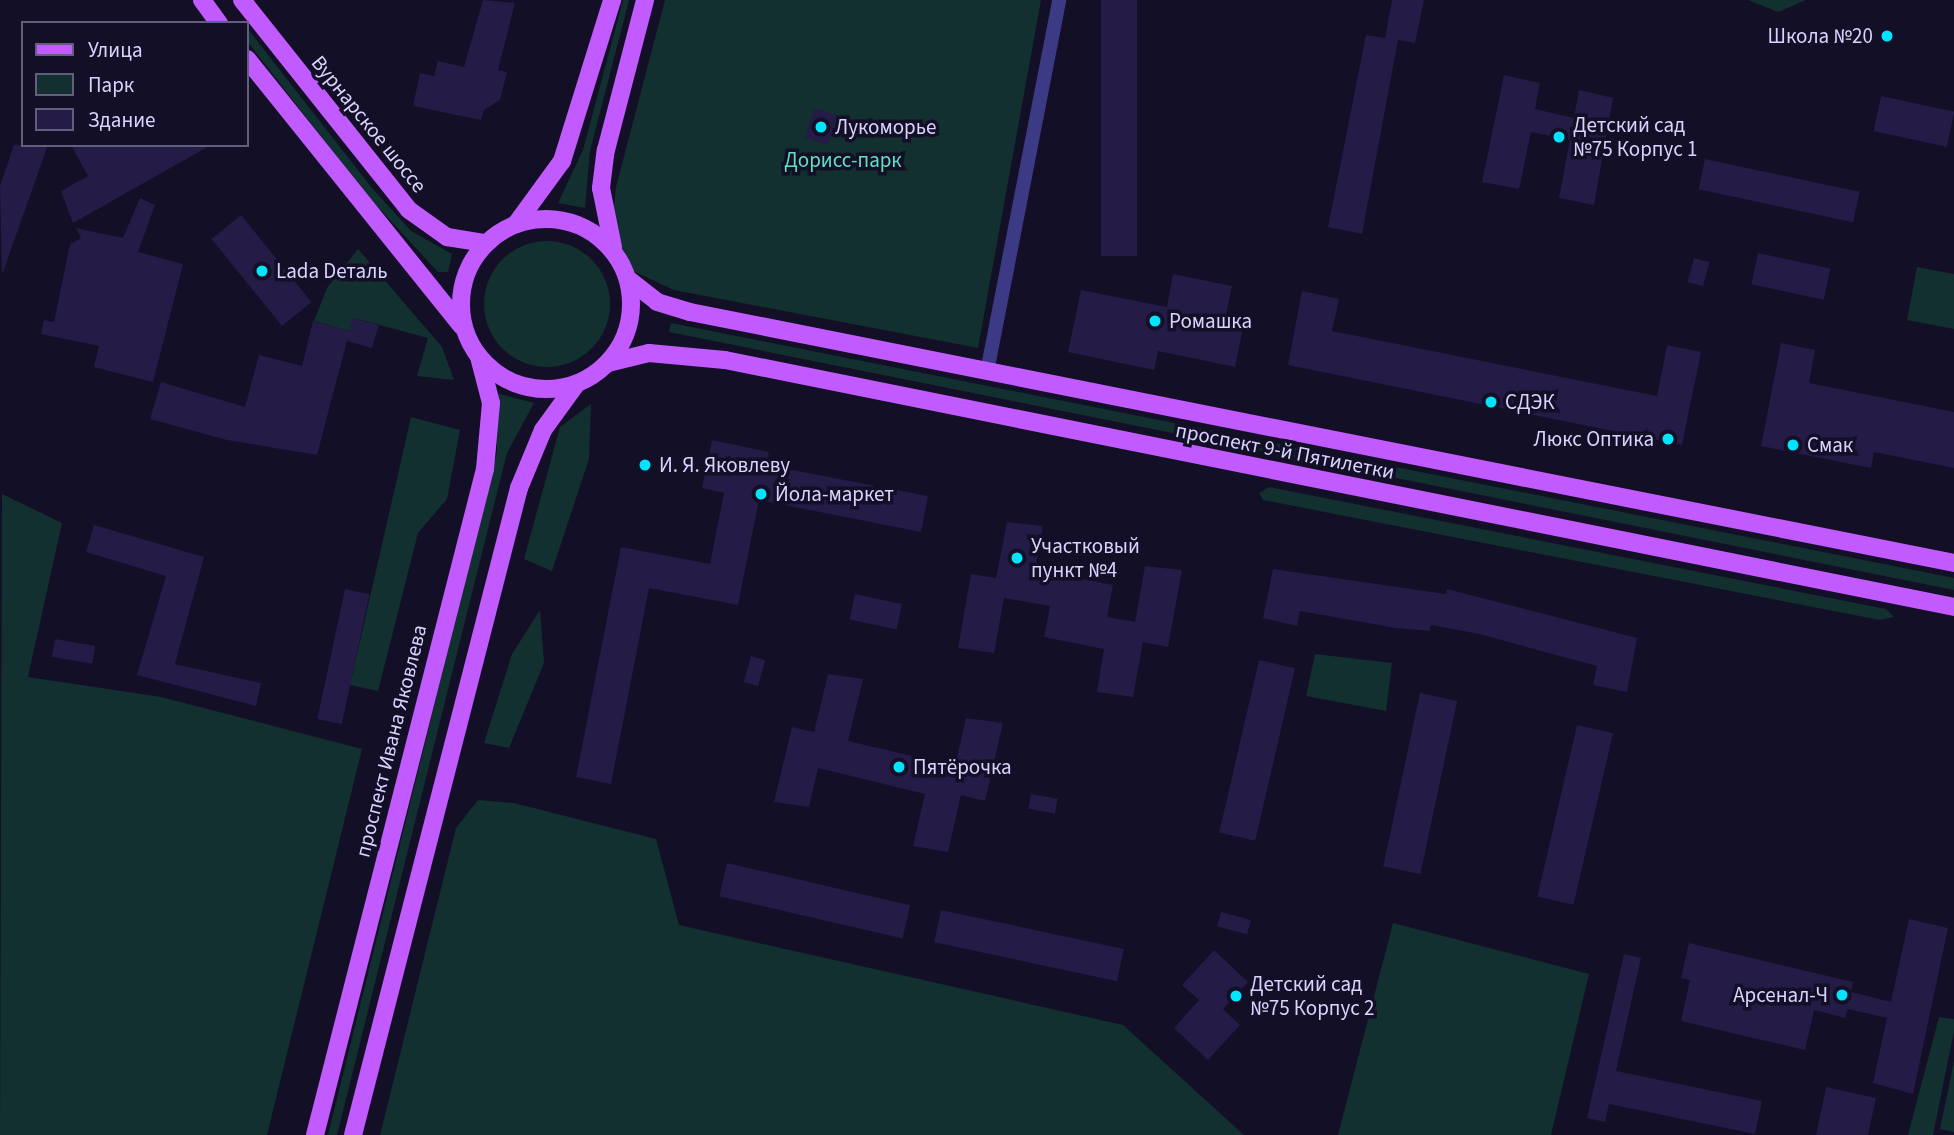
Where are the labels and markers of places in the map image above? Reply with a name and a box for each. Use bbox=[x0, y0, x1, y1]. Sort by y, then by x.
place label: Школа №20 bbox=[1768, 23, 1873, 49]
marker: Школа №20 bbox=[1879, 28, 1895, 44]
place label: Детский сад №75 Корпус 1 bbox=[1573, 112, 1697, 162]
place label: Лукоморье bbox=[835, 114, 937, 140]
marker: Лукоморье bbox=[813, 119, 829, 135]
marker: Детский сад №75 Корпус 1 bbox=[1551, 129, 1567, 145]
place label: Lada Dеталь bbox=[276, 258, 388, 284]
marker: Lada Dеталь bbox=[254, 263, 270, 279]
place label: Ромашка bbox=[1169, 308, 1252, 334]
marker: Ромашка bbox=[1147, 313, 1163, 329]
place label: СДЭК bbox=[1505, 389, 1555, 415]
marker: СДЭК bbox=[1483, 394, 1499, 410]
place label: Люкс Оптика bbox=[1534, 426, 1654, 452]
marker: Люкс Оптика bbox=[1660, 431, 1676, 447]
place label: Смак bbox=[1807, 432, 1853, 458]
marker: Смак bbox=[1785, 437, 1801, 453]
place label: И. Я. Яковлеву bbox=[659, 452, 790, 478]
marker: И. Я. Яковлеву bbox=[637, 457, 653, 473]
place label: Йола-маркет bbox=[775, 481, 894, 507]
marker: Йола-маркет bbox=[753, 486, 769, 502]
place label: Участковый пункт №4 bbox=[1031, 533, 1140, 583]
marker: Участковый пункт №4 bbox=[1009, 550, 1025, 566]
place label: Пятёрочка bbox=[913, 754, 1012, 780]
marker: Пятёрочка bbox=[891, 759, 907, 775]
place label: Детский сад №75 Корпус 2 bbox=[1250, 971, 1374, 1021]
place label: Арсенал-Ч bbox=[1733, 982, 1828, 1008]
marker: Арсенал-Ч bbox=[1834, 987, 1850, 1003]
marker: Детский сад №75 Корпус 2 bbox=[1228, 988, 1244, 1004]

